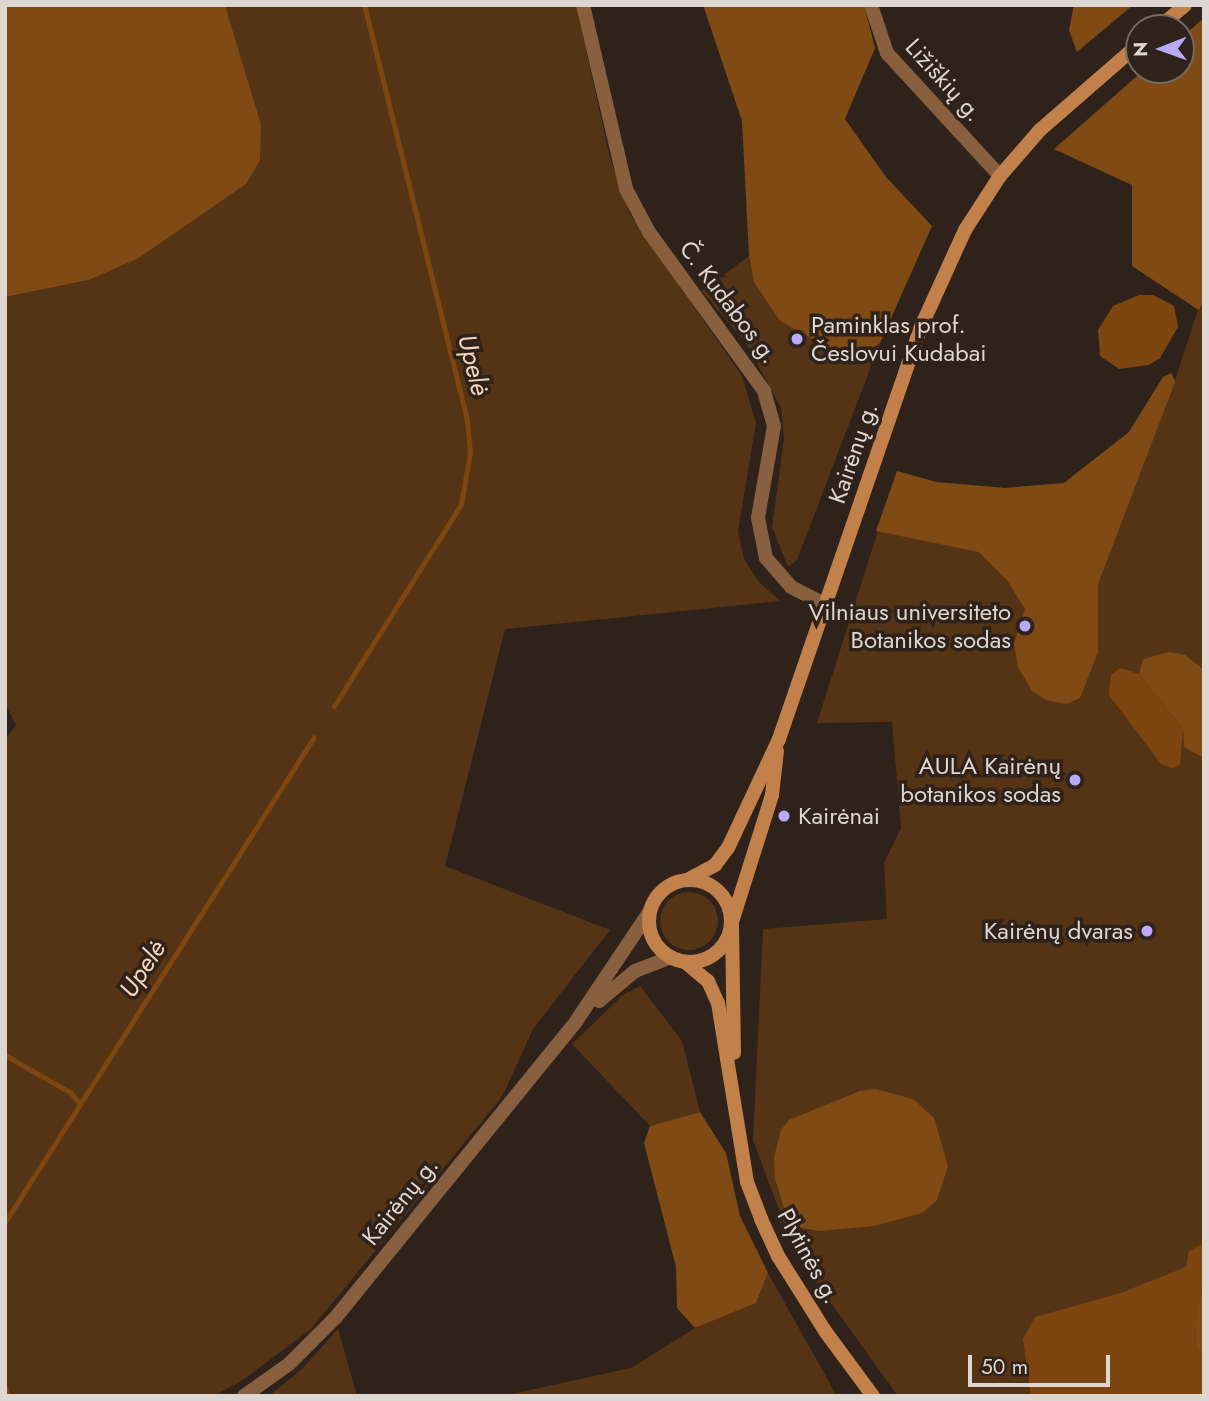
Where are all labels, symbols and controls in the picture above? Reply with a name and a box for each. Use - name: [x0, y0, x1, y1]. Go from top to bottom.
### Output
- north arrow: [1125, 14, 1195, 84]
- street label: Ližiškių g.: [899, 33, 989, 127]
- text: N: [1127, 42, 1154, 57]
- street label: Č. Kudabos g.: [674, 235, 784, 369]
- place label: Paminklas prof. Česlovui Kudabai: [811, 311, 986, 367]
- water label: Upelė: [450, 331, 496, 399]
- marker: Paminklas prof. Česlovui Kudabai: [789, 331, 805, 347]
- street label: Kairėnų g.: [822, 399, 884, 507]
- place label: Vilniaus universiteto Botanikos sodas: [808, 598, 1011, 654]
- marker: Vilniaus universiteto Botanikos sodas: [1017, 618, 1033, 634]
- place label: AULA Kairėnų botanikos sodas: [900, 752, 1061, 808]
- marker: AULA Kairėnų botanikos sodas: [1067, 772, 1083, 788]
- place label: Kairėnai: [798, 802, 880, 830]
- marker: Kairėnai: [776, 808, 792, 824]
- place label: Kairėnų dvaras: [984, 917, 1133, 945]
- marker: Kairėnų dvaras: [1139, 923, 1155, 939]
- water label: Upelė: [113, 935, 173, 1003]
- street label: Kairėnų g.: [356, 1151, 444, 1251]
- street label: Plytinės g.: [771, 1204, 847, 1308]
- scale bar: [971, 1342, 1113, 1386]
- text: 50 m: [981, 1352, 1028, 1382]

